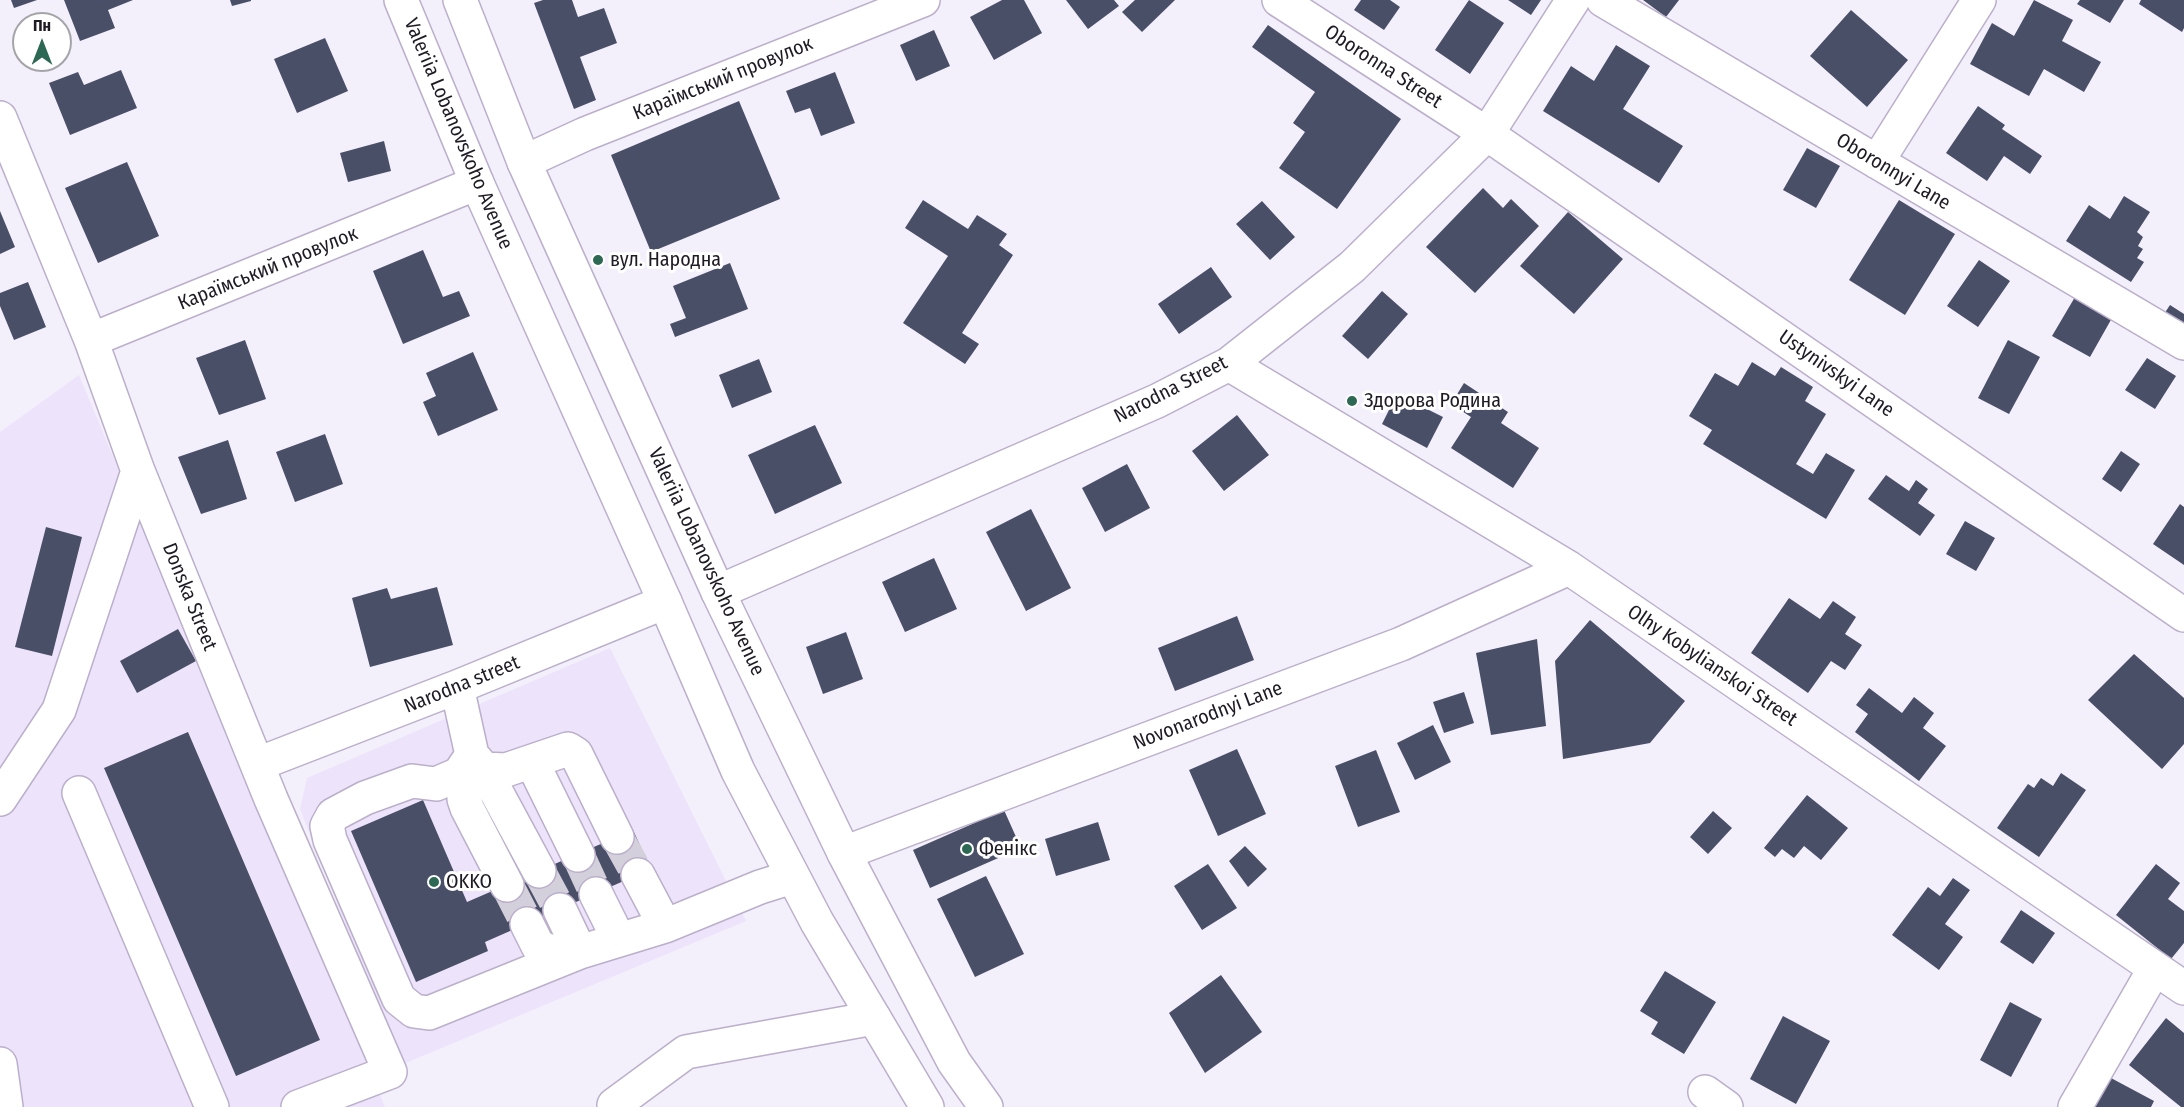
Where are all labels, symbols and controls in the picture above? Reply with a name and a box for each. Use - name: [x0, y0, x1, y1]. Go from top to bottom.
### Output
- north arrow: [12, 12, 72, 72]
- street label: Valeriia Lobanovskoho Avenue: [398, 15, 518, 253]
- text: Пн: [33, 16, 51, 35]
- street label: Oboronna Street: [1320, 20, 1446, 114]
- street label: Караїмський провулок: [630, 32, 816, 126]
- street label: Oboronnyi Lane: [1831, 128, 1955, 216]
- street label: Караїмський провулок: [175, 222, 361, 316]
- place label: вул. Народна: [610, 248, 721, 272]
- marker: вул. Народна: [591, 253, 605, 267]
- street label: Ustynivskyi Lane: [1774, 325, 1898, 423]
- street label: Narodna Street: [1110, 351, 1232, 429]
- place label: Здорова Родина: [1364, 389, 1501, 413]
- marker: Здорова Родина: [1345, 394, 1359, 408]
- street label: Valeriia Lobanovskoho Avenue: [643, 444, 769, 680]
- street label: Donska Street: [157, 540, 221, 654]
- street label: Olhy Kobylianskoi Street: [1622, 600, 1802, 732]
- street label: Narodna street: [401, 651, 523, 719]
- street label: Novonarodnyi Lane: [1130, 677, 1286, 755]
- place label: Фенікс: [979, 837, 1037, 861]
- marker: Фенікс: [960, 842, 974, 856]
- place label: OKKO: [446, 870, 492, 894]
- marker: OKKO: [427, 875, 441, 889]

